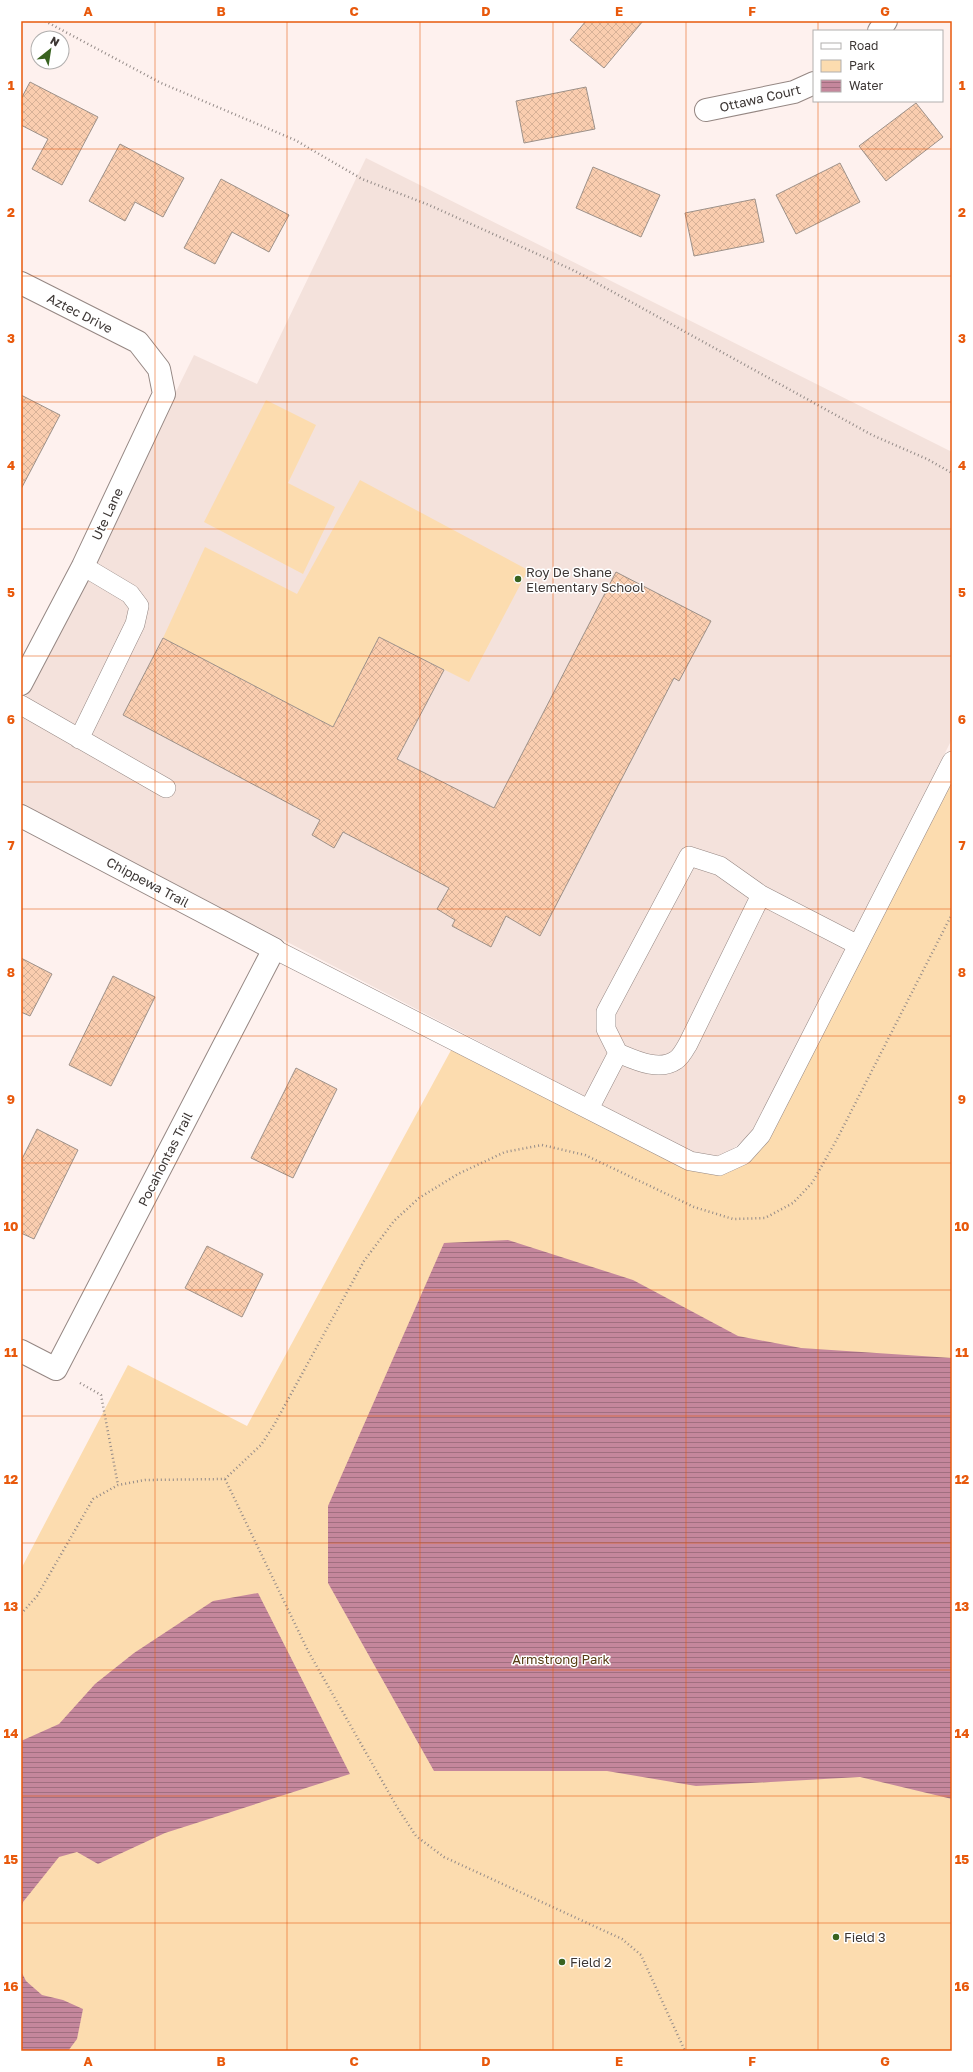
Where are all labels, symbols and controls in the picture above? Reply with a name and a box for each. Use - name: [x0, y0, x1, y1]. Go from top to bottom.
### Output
- text: A: [83, 3, 93, 19]
- text: B: [216, 3, 226, 19]
- text: C: [349, 3, 359, 19]
- text: D: [481, 3, 491, 19]
- text: E: [615, 3, 623, 19]
- text: F: [748, 3, 756, 19]
- text: G: [880, 3, 890, 19]
- north arrow: [30, 30, 70, 70]
- legend: [813, 30, 943, 102]
- text: N: [48, 33, 62, 49]
- text: Road: [849, 38, 878, 53]
- text: Park: [849, 58, 875, 73]
- text: 1: [8, 77, 15, 93]
- text: 1: [959, 77, 966, 93]
- text: Water: [849, 78, 883, 93]
- street label: Ottawa Court: [718, 81, 802, 115]
- text: 2: [7, 204, 15, 220]
- text: 2: [958, 204, 966, 220]
- street label: Aztec Drive: [45, 290, 115, 336]
- text: 3: [7, 330, 15, 346]
- text: 3: [958, 330, 966, 346]
- text: 4: [7, 457, 15, 473]
- text: 4: [958, 457, 966, 473]
- street label: Ute Lane: [88, 485, 126, 543]
- place label: Roy De Shane Elementary School: [526, 564, 644, 595]
- marker: Roy De Shane Elementary School: [513, 574, 523, 584]
- text: 5: [7, 584, 15, 600]
- text: 5: [958, 584, 966, 600]
- text: 6: [7, 711, 15, 727]
- text: 6: [958, 711, 966, 727]
- text: 7: [7, 837, 15, 853]
- text: 7: [958, 837, 966, 853]
- street label: Chippewa Trail: [104, 853, 192, 911]
- text: 8: [7, 964, 15, 980]
- text: 8: [958, 964, 966, 980]
- text: 9: [7, 1091, 15, 1107]
- text: 9: [958, 1091, 966, 1107]
- street label: Pocahontas Trail: [134, 1109, 196, 1209]
- text: 10: [3, 1218, 19, 1234]
- text: 10: [954, 1218, 970, 1234]
- text: 11: [4, 1344, 18, 1360]
- text: 11: [955, 1344, 969, 1360]
- text: 12: [4, 1471, 18, 1487]
- text: 12: [955, 1471, 969, 1487]
- text: 13: [4, 1598, 18, 1614]
- text: 13: [955, 1598, 969, 1614]
- park label: Armstrong Park: [512, 1651, 610, 1667]
- text: 14: [4, 1725, 18, 1741]
- text: 14: [955, 1725, 969, 1741]
- text: 15: [4, 1851, 18, 1867]
- text: 15: [955, 1851, 969, 1867]
- place label: Field 3: [844, 1929, 886, 1945]
- marker: Field 3: [831, 1932, 841, 1942]
- place label: Field 2: [570, 1954, 612, 1970]
- marker: Field 2: [557, 1957, 567, 1967]
- text: 16: [4, 1978, 18, 1994]
- text: 16: [955, 1978, 969, 1994]
- text: A: [83, 2053, 93, 2069]
- text: B: [216, 2053, 226, 2069]
- text: C: [349, 2053, 359, 2069]
- text: D: [481, 2053, 491, 2069]
- text: E: [615, 2053, 623, 2069]
- text: F: [748, 2053, 756, 2069]
- text: G: [880, 2053, 890, 2069]

